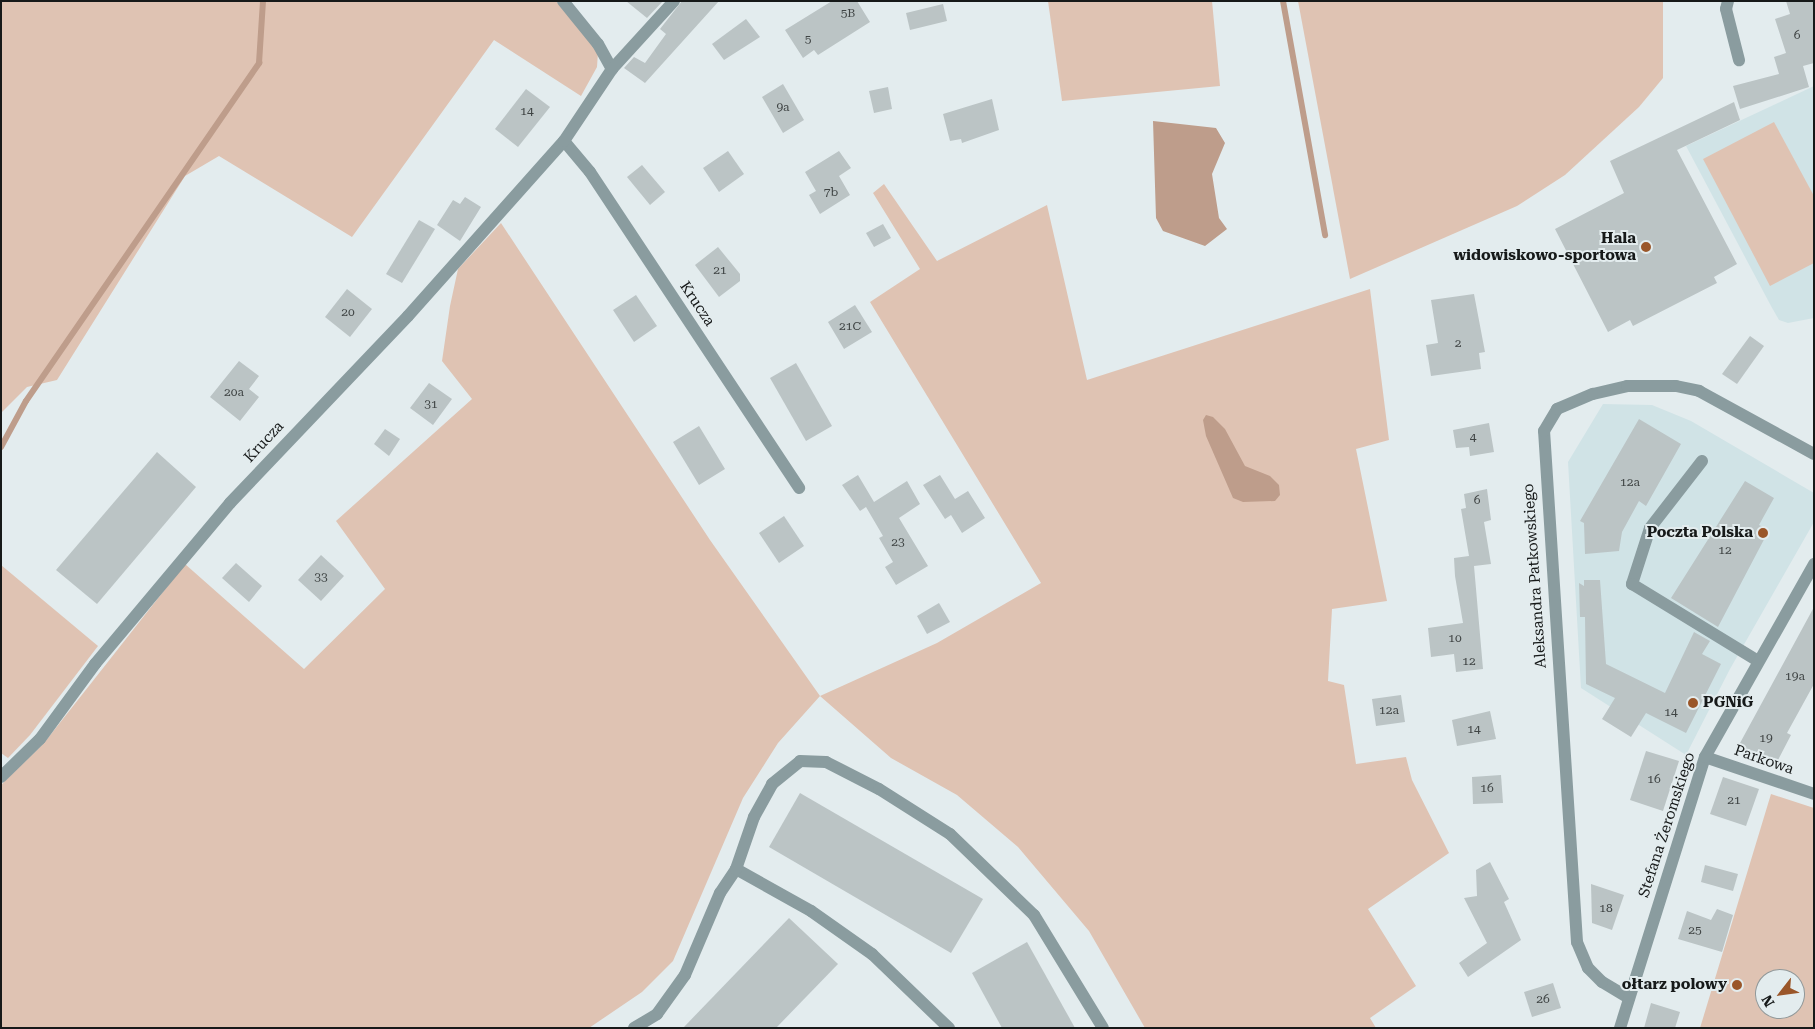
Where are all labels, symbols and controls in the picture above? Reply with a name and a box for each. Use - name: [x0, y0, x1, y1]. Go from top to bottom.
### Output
- house number: 5B: [841, 7, 855, 21]
- house number: 6: [1794, 29, 1800, 43]
- house number: 5: [805, 33, 811, 47]
- house number: 9a: [776, 101, 790, 115]
- house number: 14: [520, 105, 534, 119]
- house number: 7b: [824, 186, 838, 200]
- place label: Hala widowiskowo-sportowa: [1453, 229, 1636, 264]
- marker: Hala widowiskowo-sportowa: [1640, 241, 1652, 253]
- house number: 21: [713, 264, 727, 278]
- street label: Krucza: [676, 278, 718, 330]
- house number: 20: [341, 306, 355, 320]
- house number: 21C: [839, 320, 861, 334]
- house number: 2: [1455, 337, 1461, 351]
- house number: 20a: [224, 386, 244, 400]
- house number: 31: [424, 398, 438, 412]
- street label: Krucza: [240, 418, 288, 466]
- house number: 4: [1470, 431, 1476, 445]
- house number: 12a: [1620, 476, 1640, 490]
- street label: Aleksandra Patkowskiego: [1520, 483, 1550, 669]
- house number: 6: [1474, 494, 1480, 508]
- place label: Poczta Polska: [1647, 524, 1753, 542]
- marker: Poczta Polska: [1757, 527, 1769, 539]
- house number: 23: [891, 536, 905, 550]
- house number: 12: [1718, 544, 1732, 558]
- house number: 33: [314, 571, 328, 585]
- house number: 10: [1448, 632, 1462, 646]
- house number: 12: [1462, 655, 1476, 669]
- house number: 19a: [1785, 670, 1805, 684]
- place label: PGNiG: [1703, 694, 1753, 712]
- marker: PGNiG: [1687, 697, 1699, 709]
- house number: 12a: [1379, 704, 1399, 718]
- house number: 14: [1664, 706, 1678, 720]
- house number: 14: [1467, 723, 1481, 737]
- house number: 19: [1759, 732, 1773, 746]
- street label: Parkowa: [1732, 741, 1796, 779]
- street label: Stefana Żeromskiego: [1635, 750, 1699, 900]
- house number: 16: [1647, 773, 1661, 787]
- house number: 16: [1480, 782, 1494, 796]
- house number: 21: [1727, 794, 1741, 808]
- house number: 18: [1599, 902, 1613, 916]
- house number: 25: [1688, 924, 1702, 938]
- north arrow: [1755, 969, 1805, 1019]
- place label: ołtarz polowy: [1622, 976, 1727, 994]
- marker: ołtarz polowy: [1731, 979, 1743, 991]
- text: N: [1758, 992, 1777, 1010]
- house number: 26: [1536, 993, 1550, 1007]

